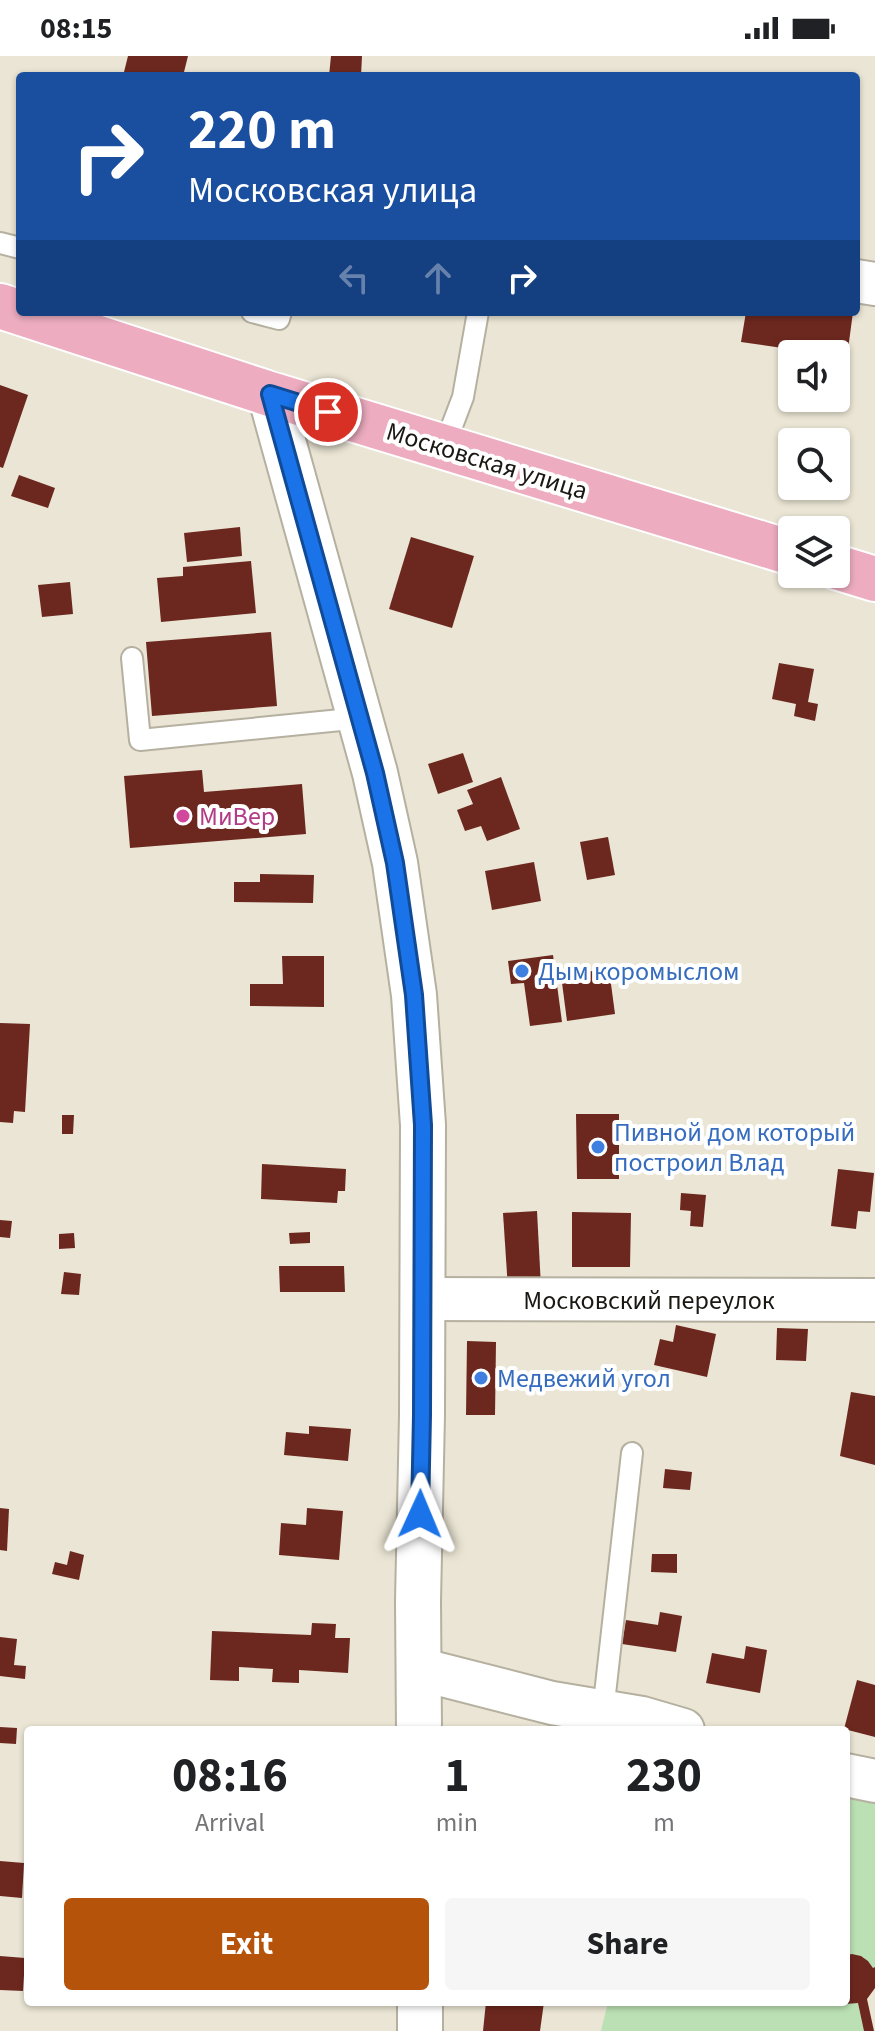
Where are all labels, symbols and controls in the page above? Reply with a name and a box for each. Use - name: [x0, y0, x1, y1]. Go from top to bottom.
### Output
- text: 08:15: [40, 7, 112, 50]
- text: 220 m: [188, 91, 336, 170]
- icon: right: [56, 104, 160, 208]
- text: Московская улица: [188, 165, 477, 216]
- icon: left: [332, 256, 376, 300]
- icon: ahead: [416, 256, 460, 300]
- icon: right: [500, 256, 544, 300]
- map controls: [778, 340, 850, 588]
- button: sound: [778, 340, 850, 412]
- pin: [294, 378, 362, 446]
- icon: arrive: [306, 390, 350, 434]
- street label: Московская улица: [382, 413, 592, 509]
- button: search: [778, 428, 850, 500]
- button: layers: [778, 516, 850, 588]
- place label: МиВер: [199, 798, 275, 835]
- marker: МиВер: [174, 807, 192, 825]
- place label: Дым коромыслом: [538, 953, 740, 990]
- marker: Дым коромыслом: [513, 962, 531, 980]
- place label: Пивной дом который построил Влад: [614, 1114, 855, 1181]
- marker: Пивной дом который построил Влад: [589, 1138, 607, 1156]
- street label: Московский переулок: [523, 1282, 775, 1319]
- place label: Медвежий угол: [497, 1360, 671, 1397]
- marker: Медвежий угол: [472, 1369, 490, 1387]
- position arrow: [378, 1472, 462, 1556]
- text: 08:16: [172, 1742, 288, 1810]
- text: 1: [444, 1742, 470, 1810]
- text: 230: [626, 1742, 702, 1810]
- text: Arrival: [195, 1804, 265, 1841]
- text: min: [436, 1804, 478, 1841]
- text: m: [653, 1804, 675, 1841]
- button: Exit: [64, 1898, 429, 1990]
- button: Share: [445, 1898, 810, 1990]

